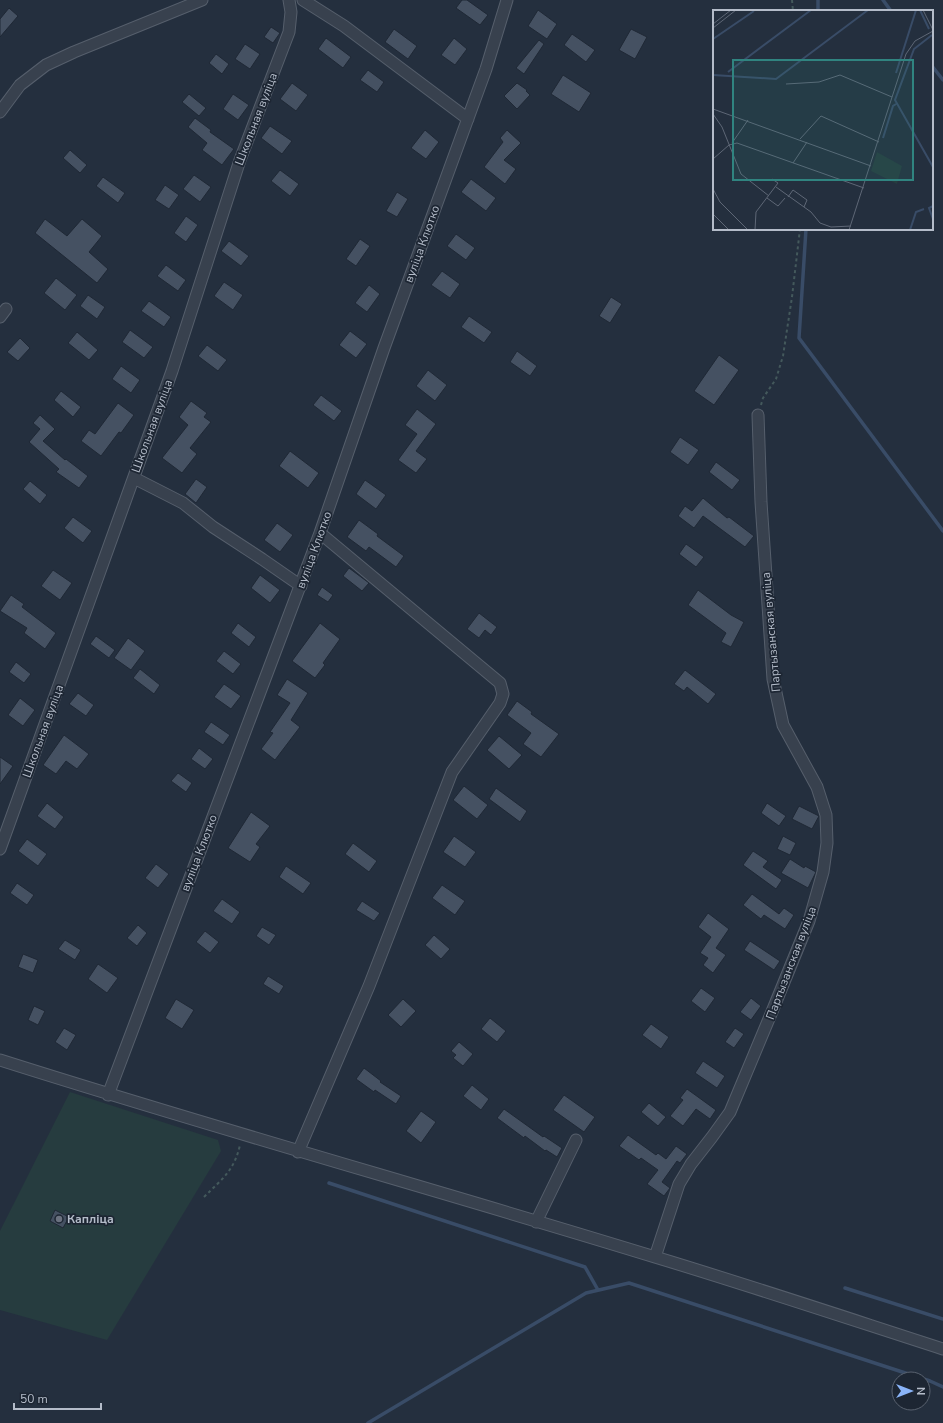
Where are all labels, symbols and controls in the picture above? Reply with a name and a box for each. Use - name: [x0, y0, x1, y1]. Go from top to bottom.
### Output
- inset map: [713, 10, 933, 230]
- street label: Школьная вуліца: [231, 70, 281, 168]
- street label: вуліца Клютко: [401, 203, 443, 285]
- street label: Школьная вуліца: [128, 377, 176, 475]
- street label: вуліца Клютко: [293, 509, 335, 591]
- street label: Партызанская вуліца: [758, 571, 784, 693]
- street label: Школьная вуліца: [19, 682, 67, 780]
- street label: вуліца Клютко: [177, 812, 221, 894]
- street label: Партызанская вуліца: [762, 904, 820, 1022]
- place label: Капліца: [67, 1211, 114, 1227]
- marker: Капліца: [54, 1214, 64, 1224]
- north arrow: [891, 1371, 931, 1411]
- scale bar: [14, 1385, 101, 1411]
- text: N: [913, 1387, 928, 1395]
- text: 50 m: [20, 1391, 48, 1407]

